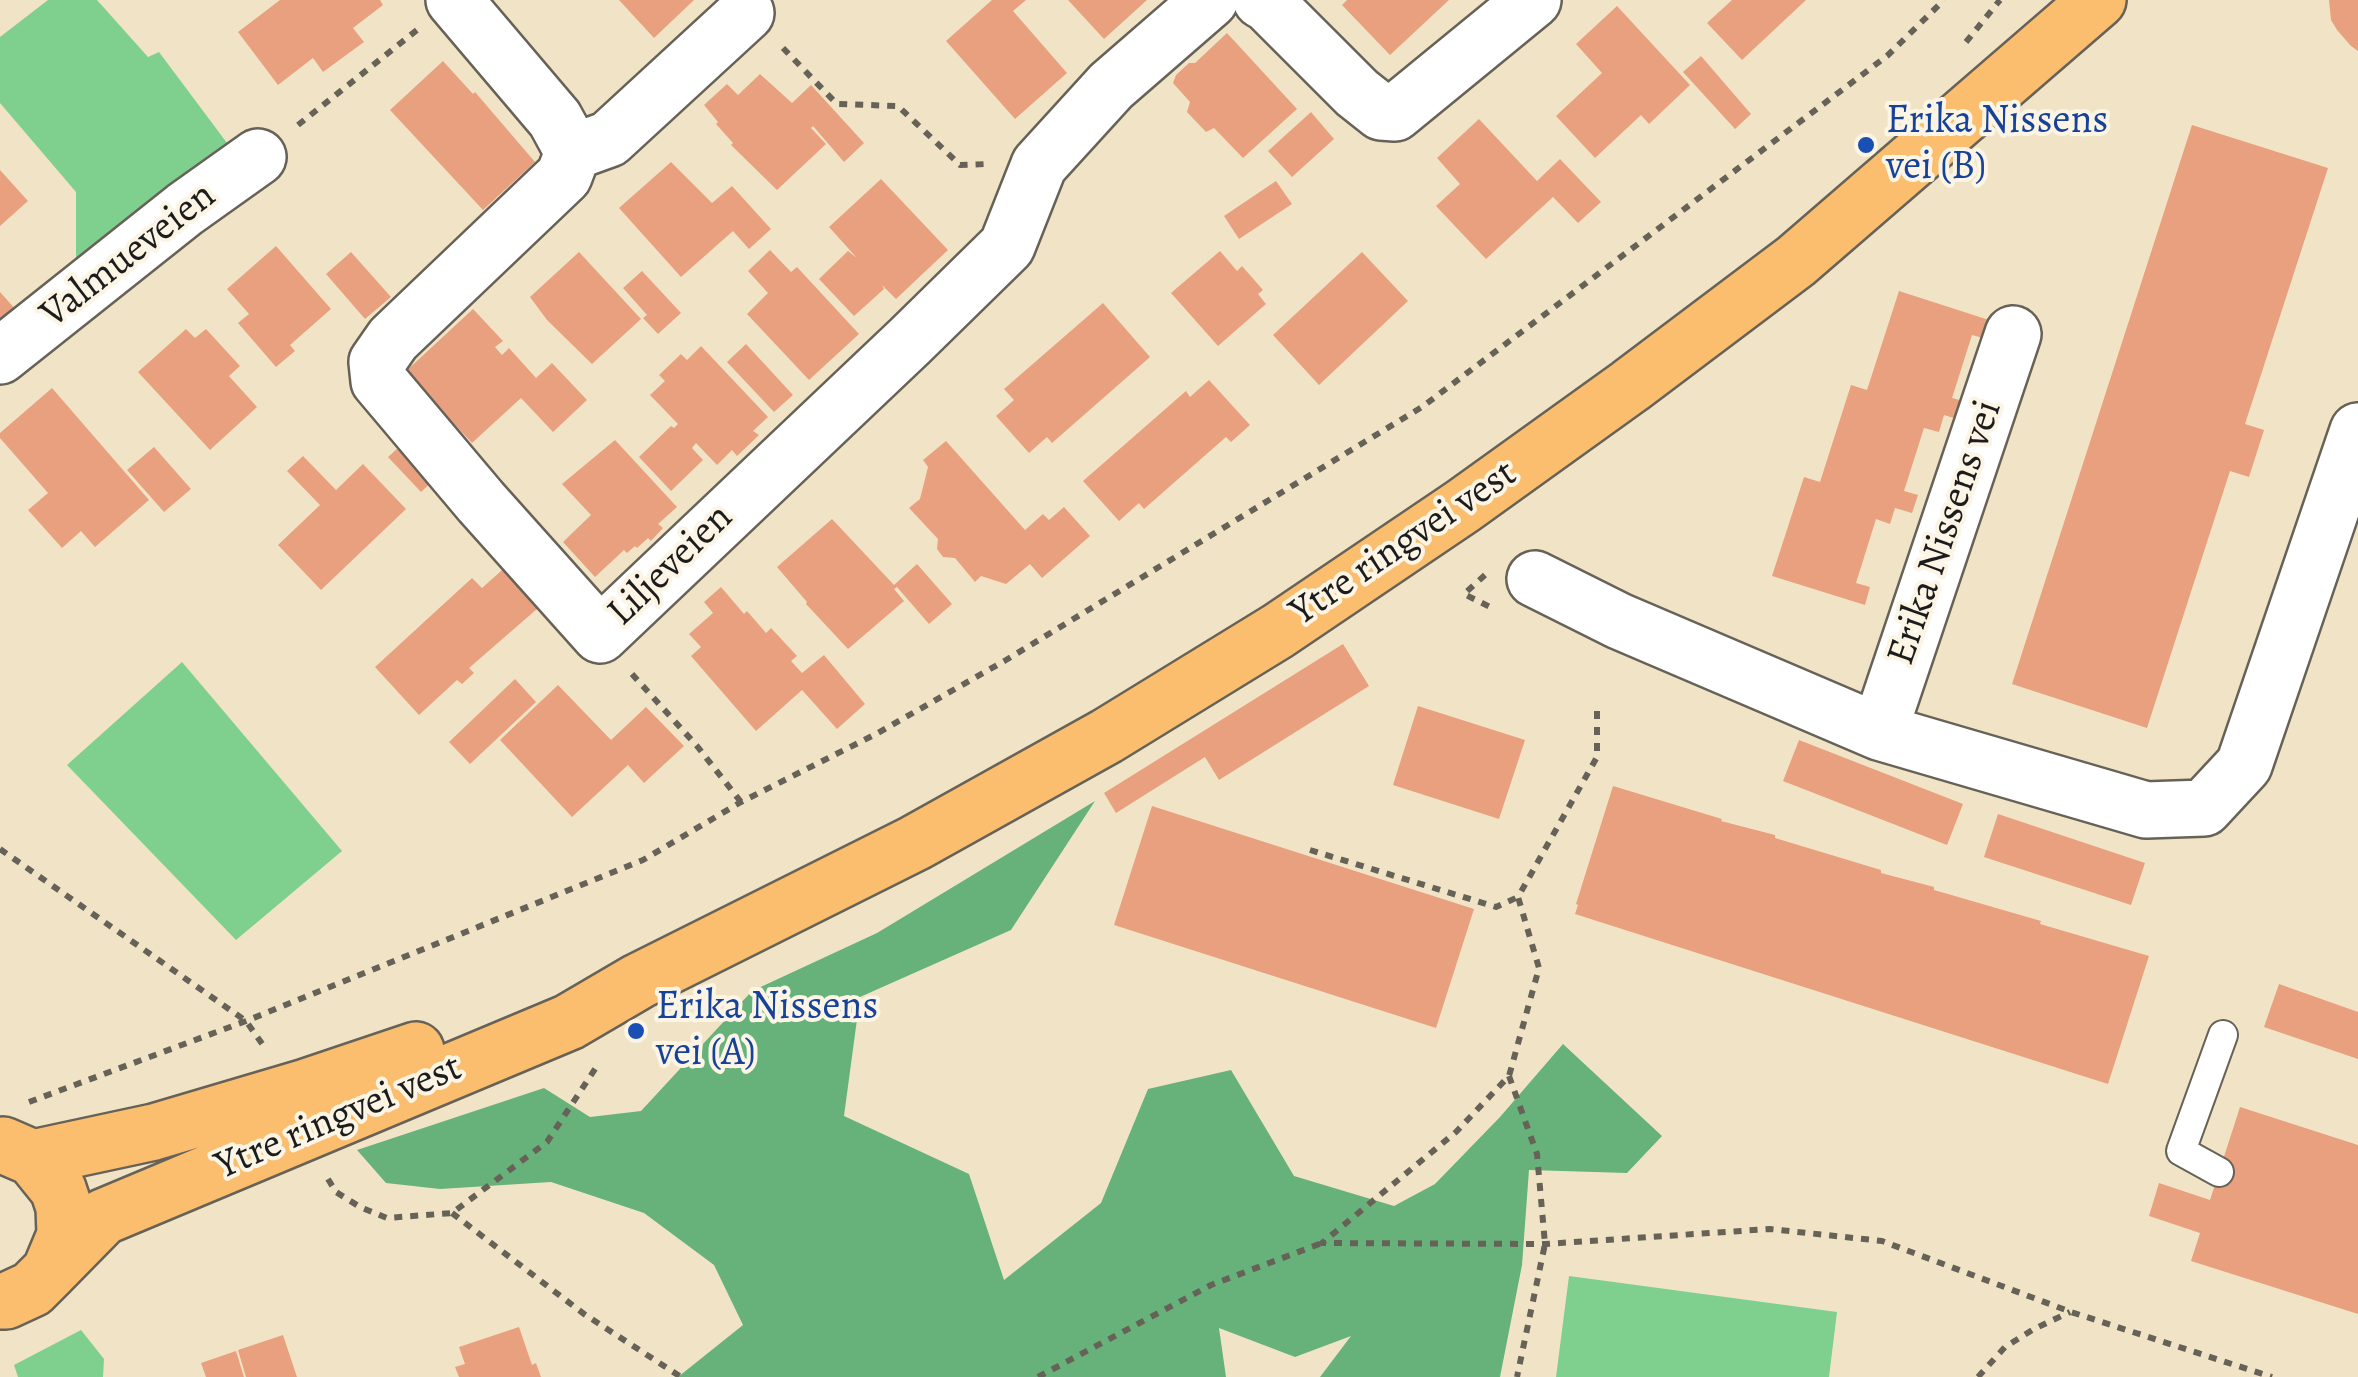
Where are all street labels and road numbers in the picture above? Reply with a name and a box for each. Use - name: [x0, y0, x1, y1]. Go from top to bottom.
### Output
- street label: Valmueveien: [32, 173, 226, 339]
- street label: Erika Nissens vei: [1878, 394, 2014, 672]
- street label: Ytre ringvei vest: [1282, 451, 1526, 637]
- street label: Liljeveien: [598, 495, 744, 637]
- street label: Ytre ringvei vest: [209, 1045, 469, 1191]

